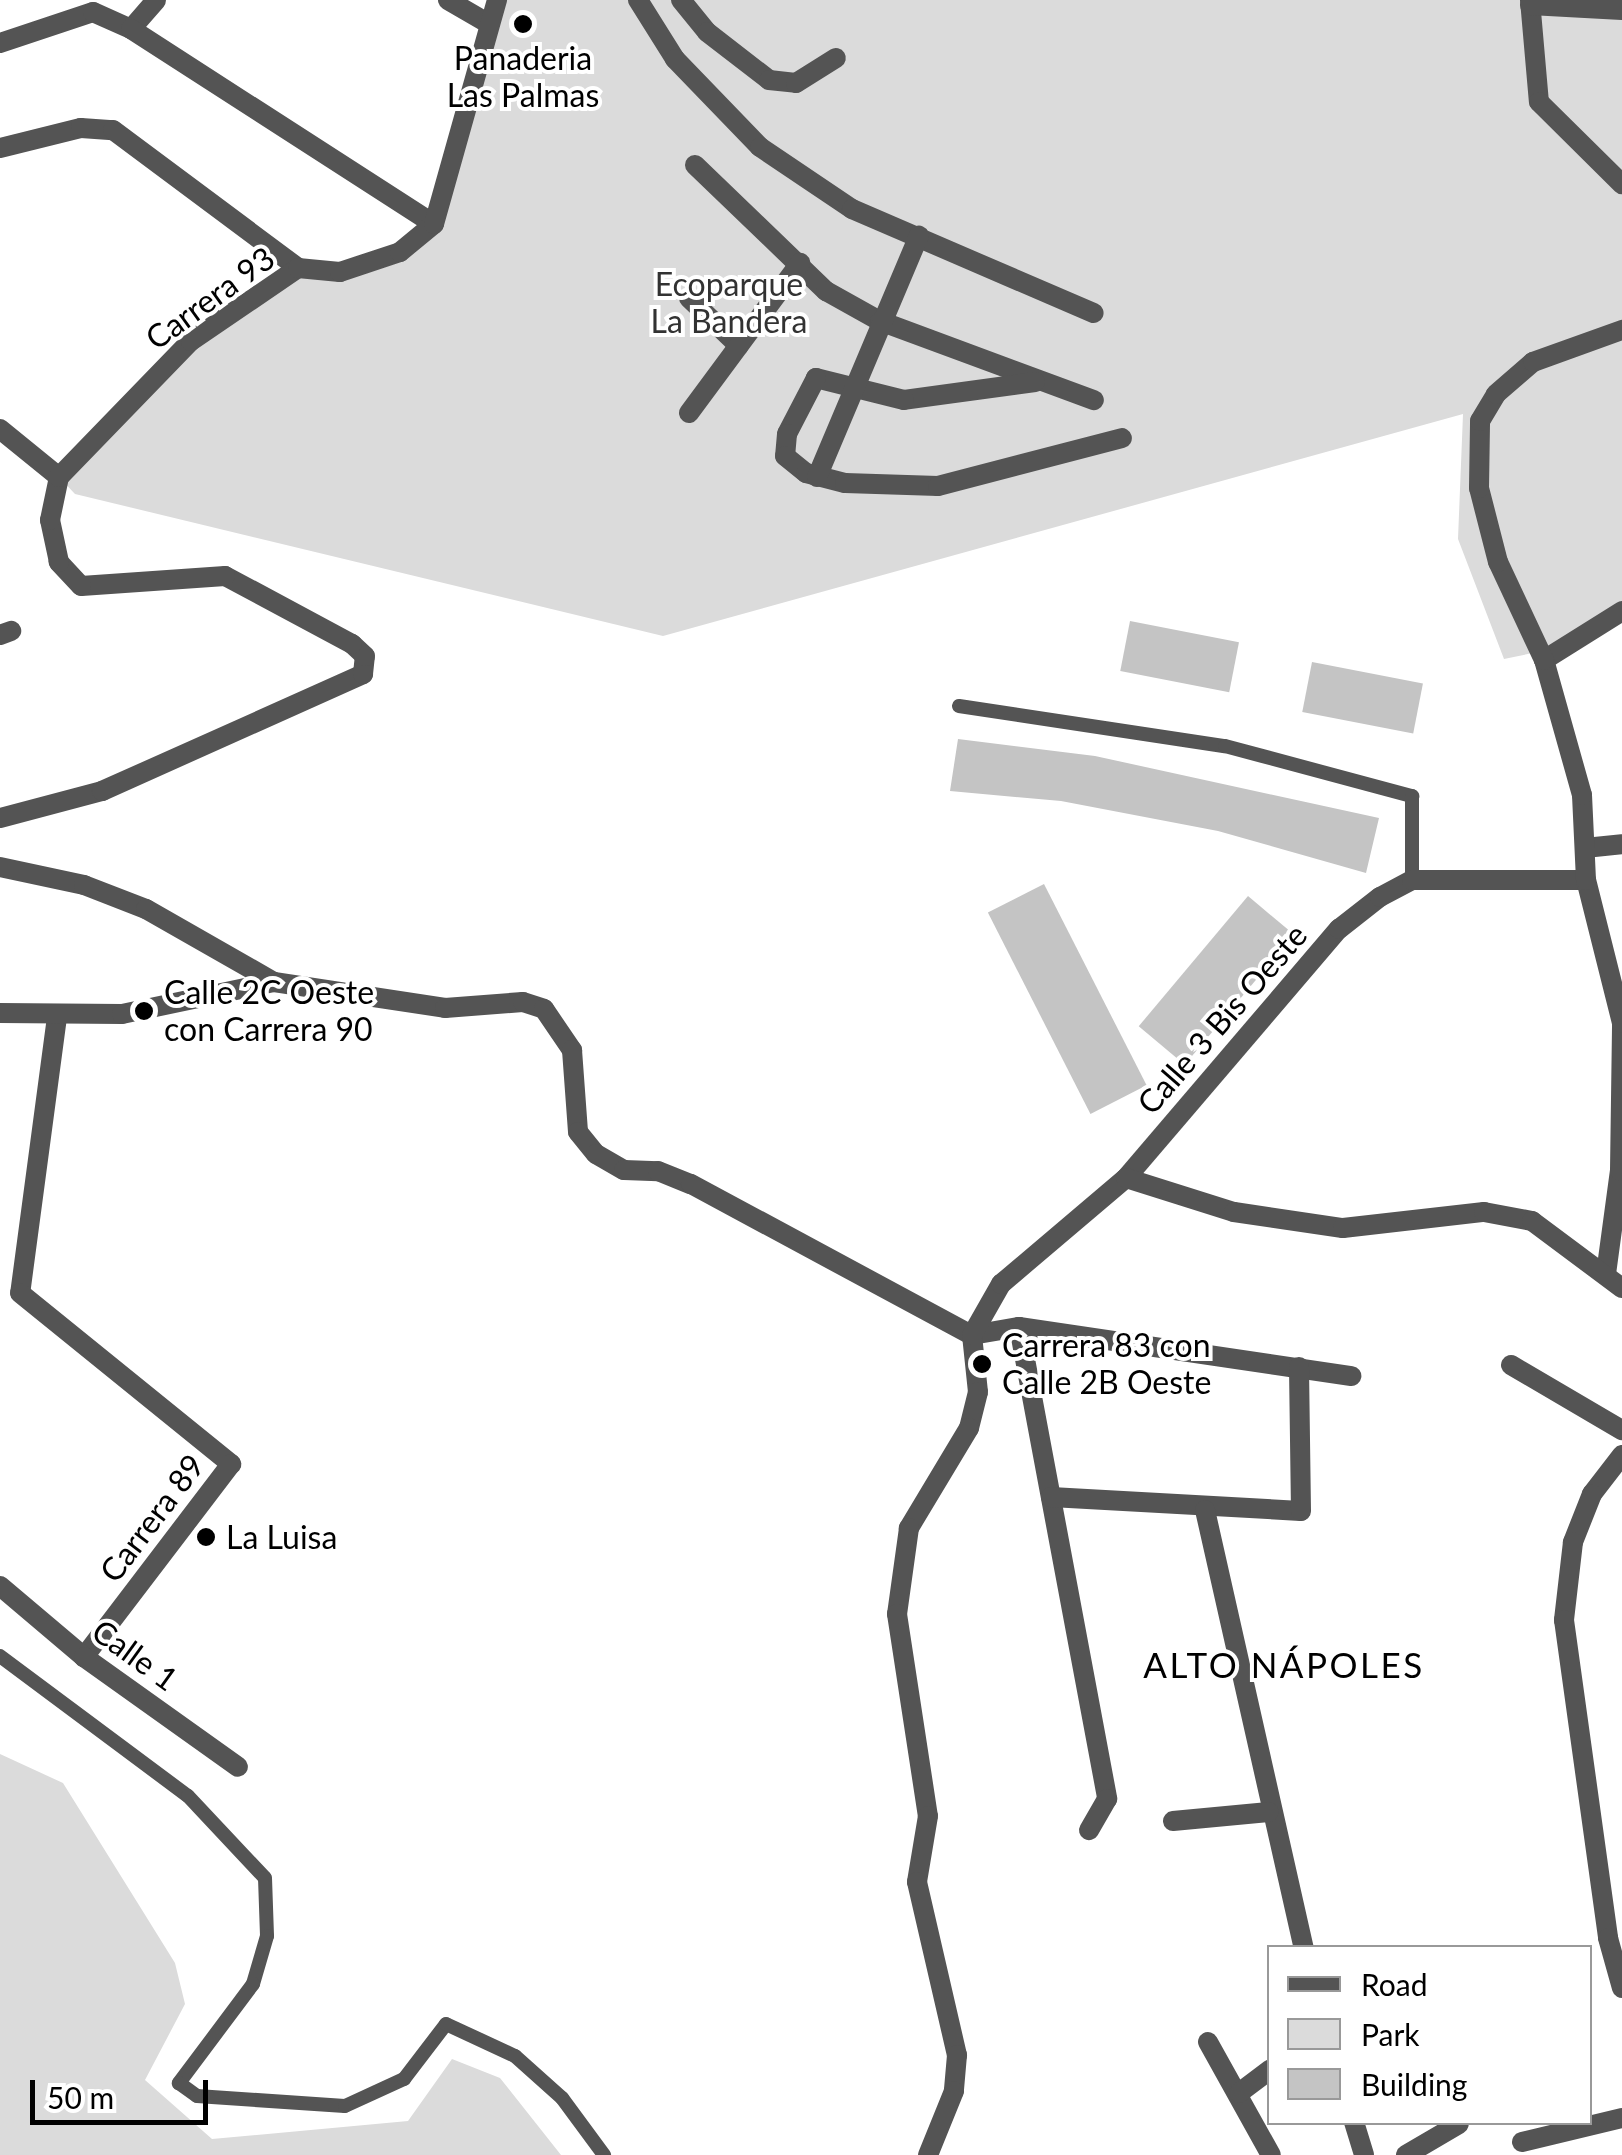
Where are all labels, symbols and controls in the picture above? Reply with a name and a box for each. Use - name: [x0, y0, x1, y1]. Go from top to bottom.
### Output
- marker: Panaderia Las Palmas: [512, 13, 534, 35]
- place label: Panaderia Las Palmas: [447, 40, 599, 115]
- street label: Carrera 93: [138, 239, 282, 357]
- park label: Ecoparque La Bandera: [651, 266, 807, 341]
- street label: Calle 3 Bis Oeste: [1129, 916, 1315, 1122]
- place label: Calle 2C Oeste con Carrera 90: [164, 974, 374, 1049]
- marker: Calle 2C Oeste con Carrera 90: [133, 1000, 155, 1022]
- place label: Carrera 83 con Calle 2B Oeste: [1002, 1327, 1211, 1402]
- marker: Carrera 83 con Calle 2B Oeste: [971, 1353, 993, 1375]
- street label: Carrera 89: [92, 1447, 212, 1589]
- place label: La Luisa: [226, 1518, 337, 1556]
- marker: La Luisa: [195, 1526, 217, 1548]
- street label: Calle 1: [85, 1611, 185, 1699]
- district label: ALTO NÁPOLES: [1143, 1643, 1425, 1685]
- legend: [1267, 1945, 1592, 2125]
- text: Road: [1361, 1966, 1428, 2002]
- text: Park: [1361, 2016, 1420, 2052]
- scale bar: [35, 2060, 212, 2122]
- text: Building: [1361, 2066, 1467, 2102]
- text: 50 m: [47, 2079, 114, 2115]

